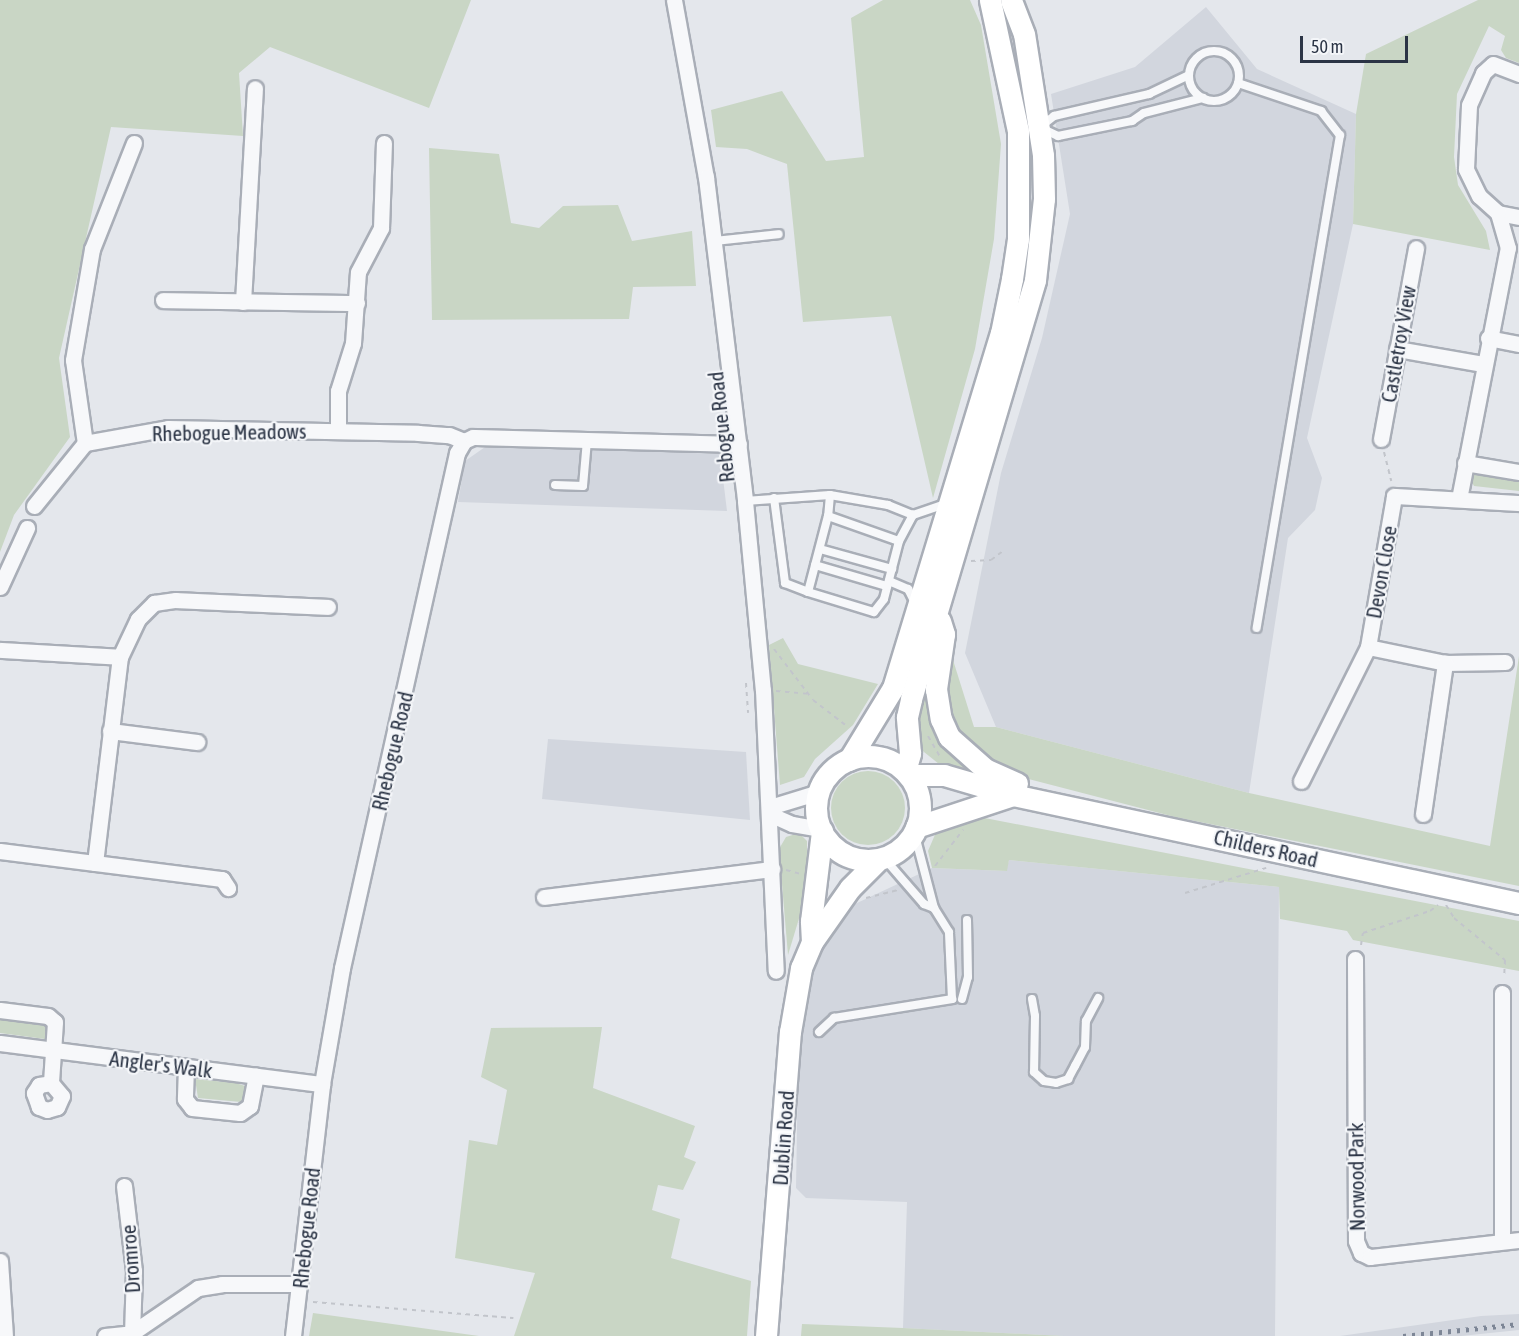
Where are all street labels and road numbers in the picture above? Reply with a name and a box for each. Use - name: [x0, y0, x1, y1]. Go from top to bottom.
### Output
- street label: Castletroy View: [1375, 284, 1421, 404]
- street label: Rebogue Road: [703, 370, 739, 484]
- street label: Rhebogue Meadows: [152, 418, 306, 446]
- street label: Devon Close: [1360, 523, 1402, 621]
- street label: Rhebogue Road: [366, 689, 418, 813]
- street label: Childers Road: [1212, 824, 1320, 872]
- street label: Angler's Walk: [108, 1045, 214, 1083]
- street label: Dublin Road: [767, 1090, 799, 1186]
- street label: Norwood Park: [1342, 1123, 1370, 1231]
- street label: Rhebogue Road: [287, 1166, 325, 1290]
- street label: Dromroe: [115, 1224, 145, 1294]

